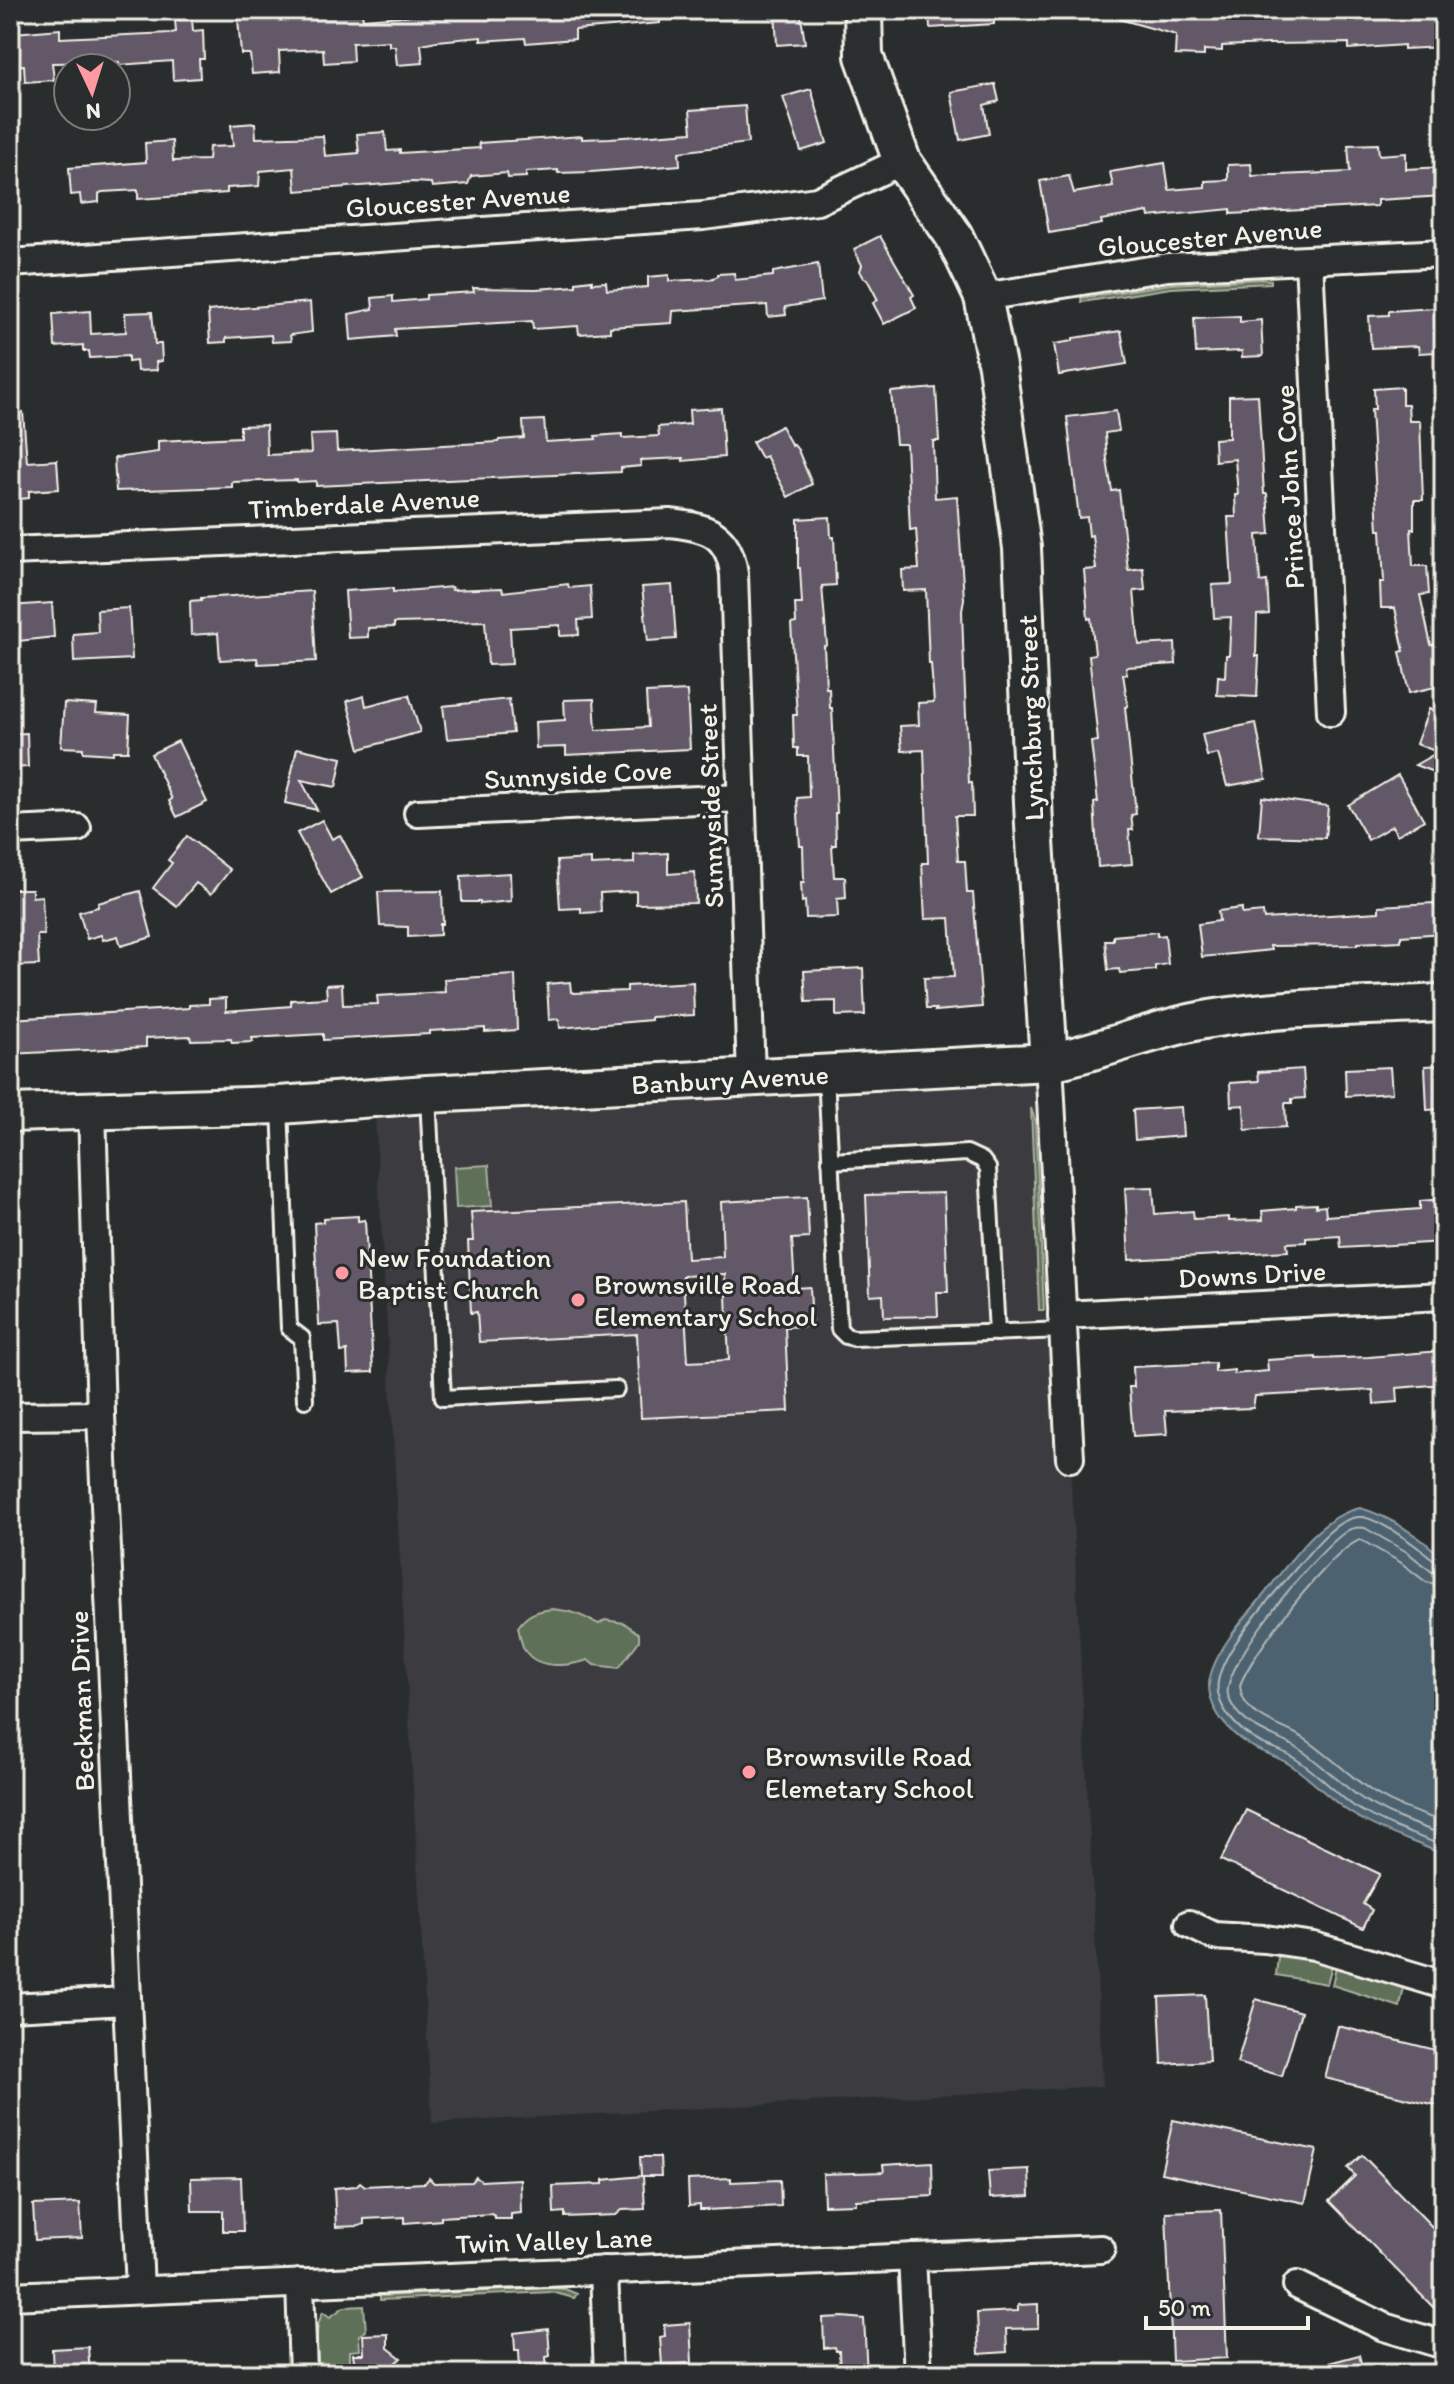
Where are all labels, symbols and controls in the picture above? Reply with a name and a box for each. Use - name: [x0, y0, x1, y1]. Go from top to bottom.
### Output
- north arrow: [52, 52, 132, 132]
- text: N: [85, 97, 102, 125]
- street label: Gloucester Avenue: [344, 175, 572, 225]
- street label: Gloucester Avenue: [1096, 210, 1324, 264]
- street label: Prince John Cove: [1267, 384, 1311, 590]
- street label: Timberdale Avenue: [247, 480, 481, 526]
- street label: Lynchburg Street: [1009, 614, 1051, 822]
- street label: Sunnyside Street: [689, 703, 731, 909]
- street label: Sunnyside Cove: [483, 752, 673, 796]
- street label: Banbury Avenue: [630, 1057, 830, 1101]
- place label: New Foundation Baptist Church: [358, 1240, 551, 1306]
- street label: Downs Drive: [1177, 1253, 1327, 1295]
- marker: New Foundation Baptist Church: [333, 1264, 351, 1282]
- place label: Brownsville Road Elementary School: [594, 1267, 817, 1333]
- marker: Brownsville Road Elementary School: [569, 1291, 587, 1309]
- street label: Beckman Drive: [61, 1610, 101, 1792]
- place label: Brownsville Road Elemetary School: [765, 1739, 974, 1805]
- marker: Brownsville Road Elemetary School: [740, 1763, 758, 1781]
- street label: Twin Valley Lane: [455, 2220, 653, 2260]
- scale bar: [1146, 2280, 1308, 2330]
- text: 50 m: [1158, 2293, 1211, 2322]

